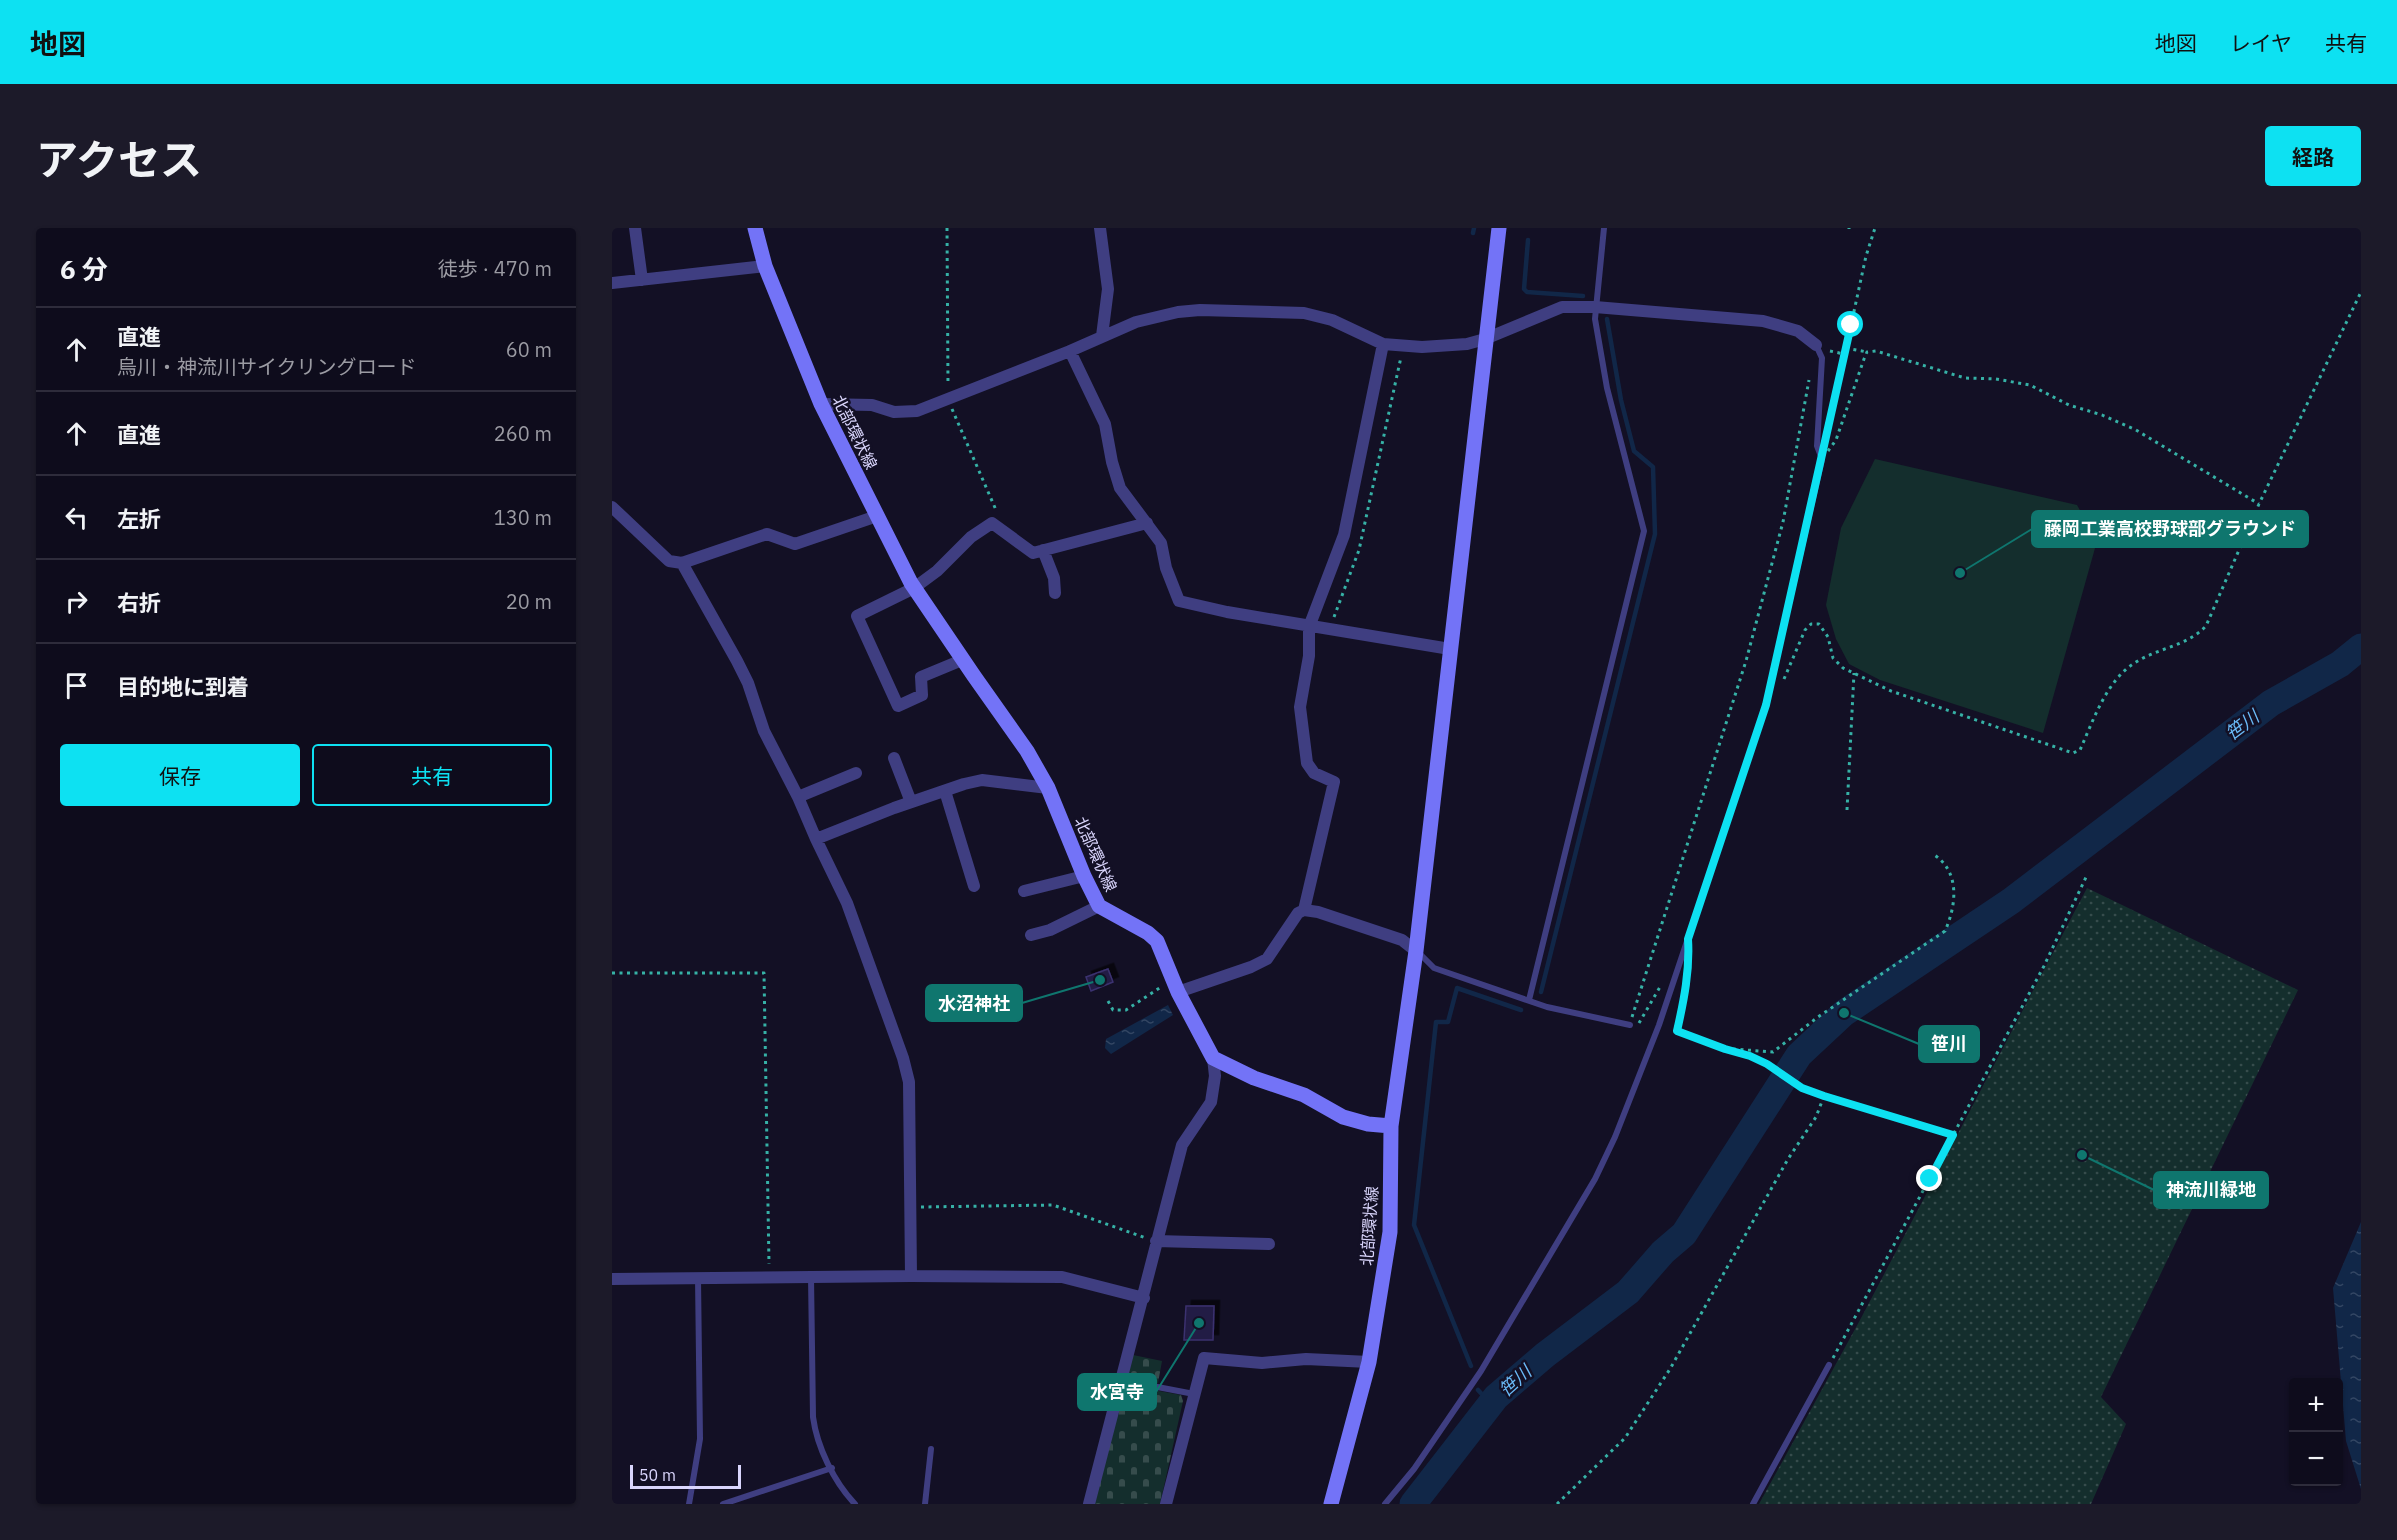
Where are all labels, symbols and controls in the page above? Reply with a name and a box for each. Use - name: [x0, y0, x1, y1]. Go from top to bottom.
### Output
- text: 地図: [30, 25, 86, 62]
- text: 地図: [2155, 29, 2197, 57]
- text: レイヤ: [2230, 29, 2292, 57]
- text: 共有: [2325, 29, 2367, 57]
- button: 経路: [2265, 126, 2361, 186]
- text: アクセス: [36, 132, 202, 187]
- text: 6 分: [60, 252, 108, 286]
- text: 徒歩 · 470 m: [438, 255, 552, 282]
- route start: [1837, 311, 1863, 337]
- text: 直進: [117, 322, 161, 351]
- icon: ahead: [60, 333, 93, 366]
- text: 60 m: [506, 336, 552, 363]
- text: 烏川・神流川サイクリングロード: [117, 353, 417, 380]
- street label: 北部環状線: [828, 392, 882, 472]
- icon: ahead: [60, 417, 93, 450]
- text: 直進: [117, 420, 161, 449]
- text: 260 m: [494, 420, 552, 447]
- icon: left: [60, 501, 93, 534]
- text: 左折: [117, 504, 161, 533]
- text: 130 m: [494, 504, 552, 531]
- callout: 藤岡工業高校野球部グラウンド: [2032, 511, 2308, 547]
- text: 藤岡工業高校野球部グラウンド: [2044, 517, 2296, 540]
- icon: right: [60, 585, 93, 618]
- text: 右折: [117, 588, 161, 617]
- text: 20 m: [506, 588, 552, 615]
- icon: arrive: [60, 669, 93, 702]
- text: 目的地に到着: [117, 672, 249, 701]
- water label: 笹川: [2221, 704, 2265, 745]
- button: 保存: [60, 744, 300, 806]
- button: 共有: [312, 744, 552, 806]
- street label: 北部環状線: [1071, 813, 1121, 895]
- callout: 水沼神社: [926, 985, 1022, 1021]
- text: 水沼神社: [938, 992, 1010, 1015]
- callout: 笹川: [1919, 1026, 1979, 1062]
- text: 笹川: [1931, 1032, 1967, 1055]
- route end: [1916, 1165, 1942, 1191]
- callout: 神流川緑地: [2154, 1172, 2268, 1208]
- text: 神流川緑地: [2166, 1178, 2256, 1201]
- street label: 北部環状線: [1356, 1185, 1382, 1267]
- water label: 笹川: [1494, 1359, 1538, 1402]
- callout: 水宮寺: [1078, 1374, 1156, 1410]
- map controls: [2289, 1378, 2343, 1486]
- button: +: [2289, 1378, 2343, 1432]
- text: 水宮寺: [1090, 1380, 1144, 1403]
- button: −: [2289, 1432, 2343, 1486]
- scale bar: [630, 1462, 741, 1490]
- text: 50 m: [639, 1465, 676, 1485]

